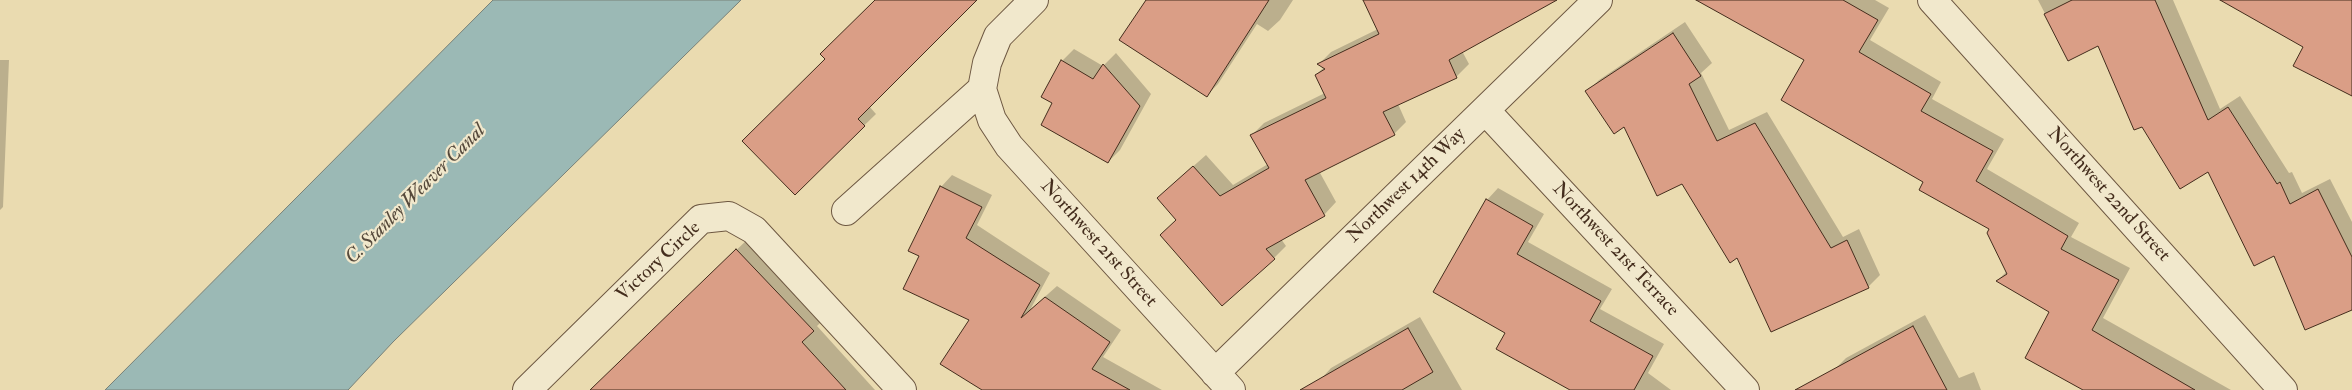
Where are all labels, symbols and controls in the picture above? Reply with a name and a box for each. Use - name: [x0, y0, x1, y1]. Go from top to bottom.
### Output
- water label: C. Stanley Weaver Canal: [341, 120, 491, 270]
- street label: Northwest 22nd Street: [2042, 123, 2174, 267]
- street label: Northwest 14th Way: [1343, 124, 1471, 248]
- street label: Northwest 21st Street: [1035, 176, 1161, 312]
- street label: Northwest 21st Terrace: [1547, 178, 1683, 322]
- street label: Victory Circle: [612, 217, 706, 307]

